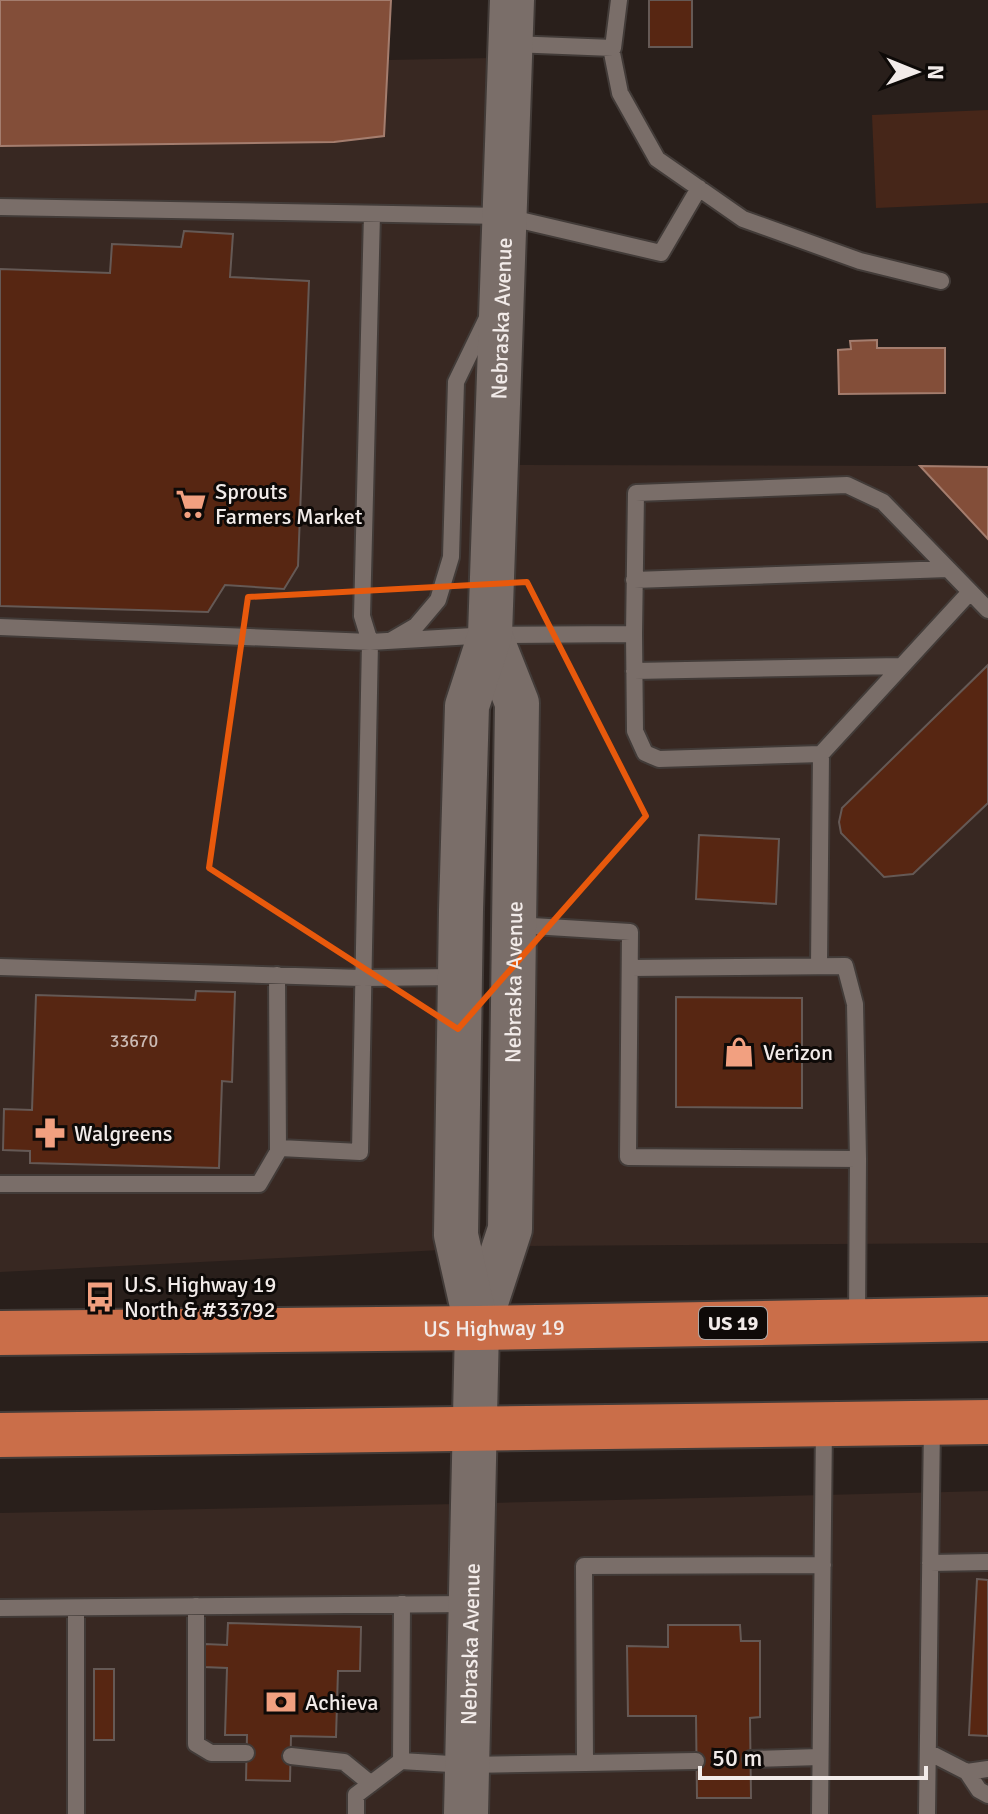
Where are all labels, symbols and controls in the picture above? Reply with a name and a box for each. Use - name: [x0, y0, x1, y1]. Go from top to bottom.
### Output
- north arrow: [876, 32, 956, 112]
- text: N: [922, 64, 949, 80]
- street label: Nebraska Avenue: [485, 237, 517, 400]
- place label: Sprouts Farmers Market: [215, 478, 363, 530]
- supermarket icon: Sprouts Farmers Market: [174, 487, 208, 521]
- street label: Nebraska Avenue: [499, 901, 528, 1063]
- house number: 33670: [110, 1030, 158, 1052]
- shop icon: Verizon: [722, 1035, 756, 1069]
- place label: Verizon: [763, 1039, 833, 1066]
- pharmacy icon: Walgreens: [33, 1116, 67, 1150]
- place label: Walgreens: [74, 1120, 172, 1147]
- place label: U.S. Highway 19 North & #33792: [124, 1271, 276, 1323]
- bus stop icon: U.S. Highway 19 North & #33792: [83, 1280, 117, 1314]
- road number: US 19: [699, 1307, 767, 1339]
- street label: US Highway 19: [423, 1313, 565, 1342]
- street label: Nebraska Avenue: [455, 1563, 485, 1725]
- bank icon: Achieva: [264, 1685, 298, 1719]
- place label: Achieva: [305, 1689, 378, 1716]
- scale bar: [700, 1730, 926, 1780]
- text: 50 m: [712, 1743, 762, 1773]

